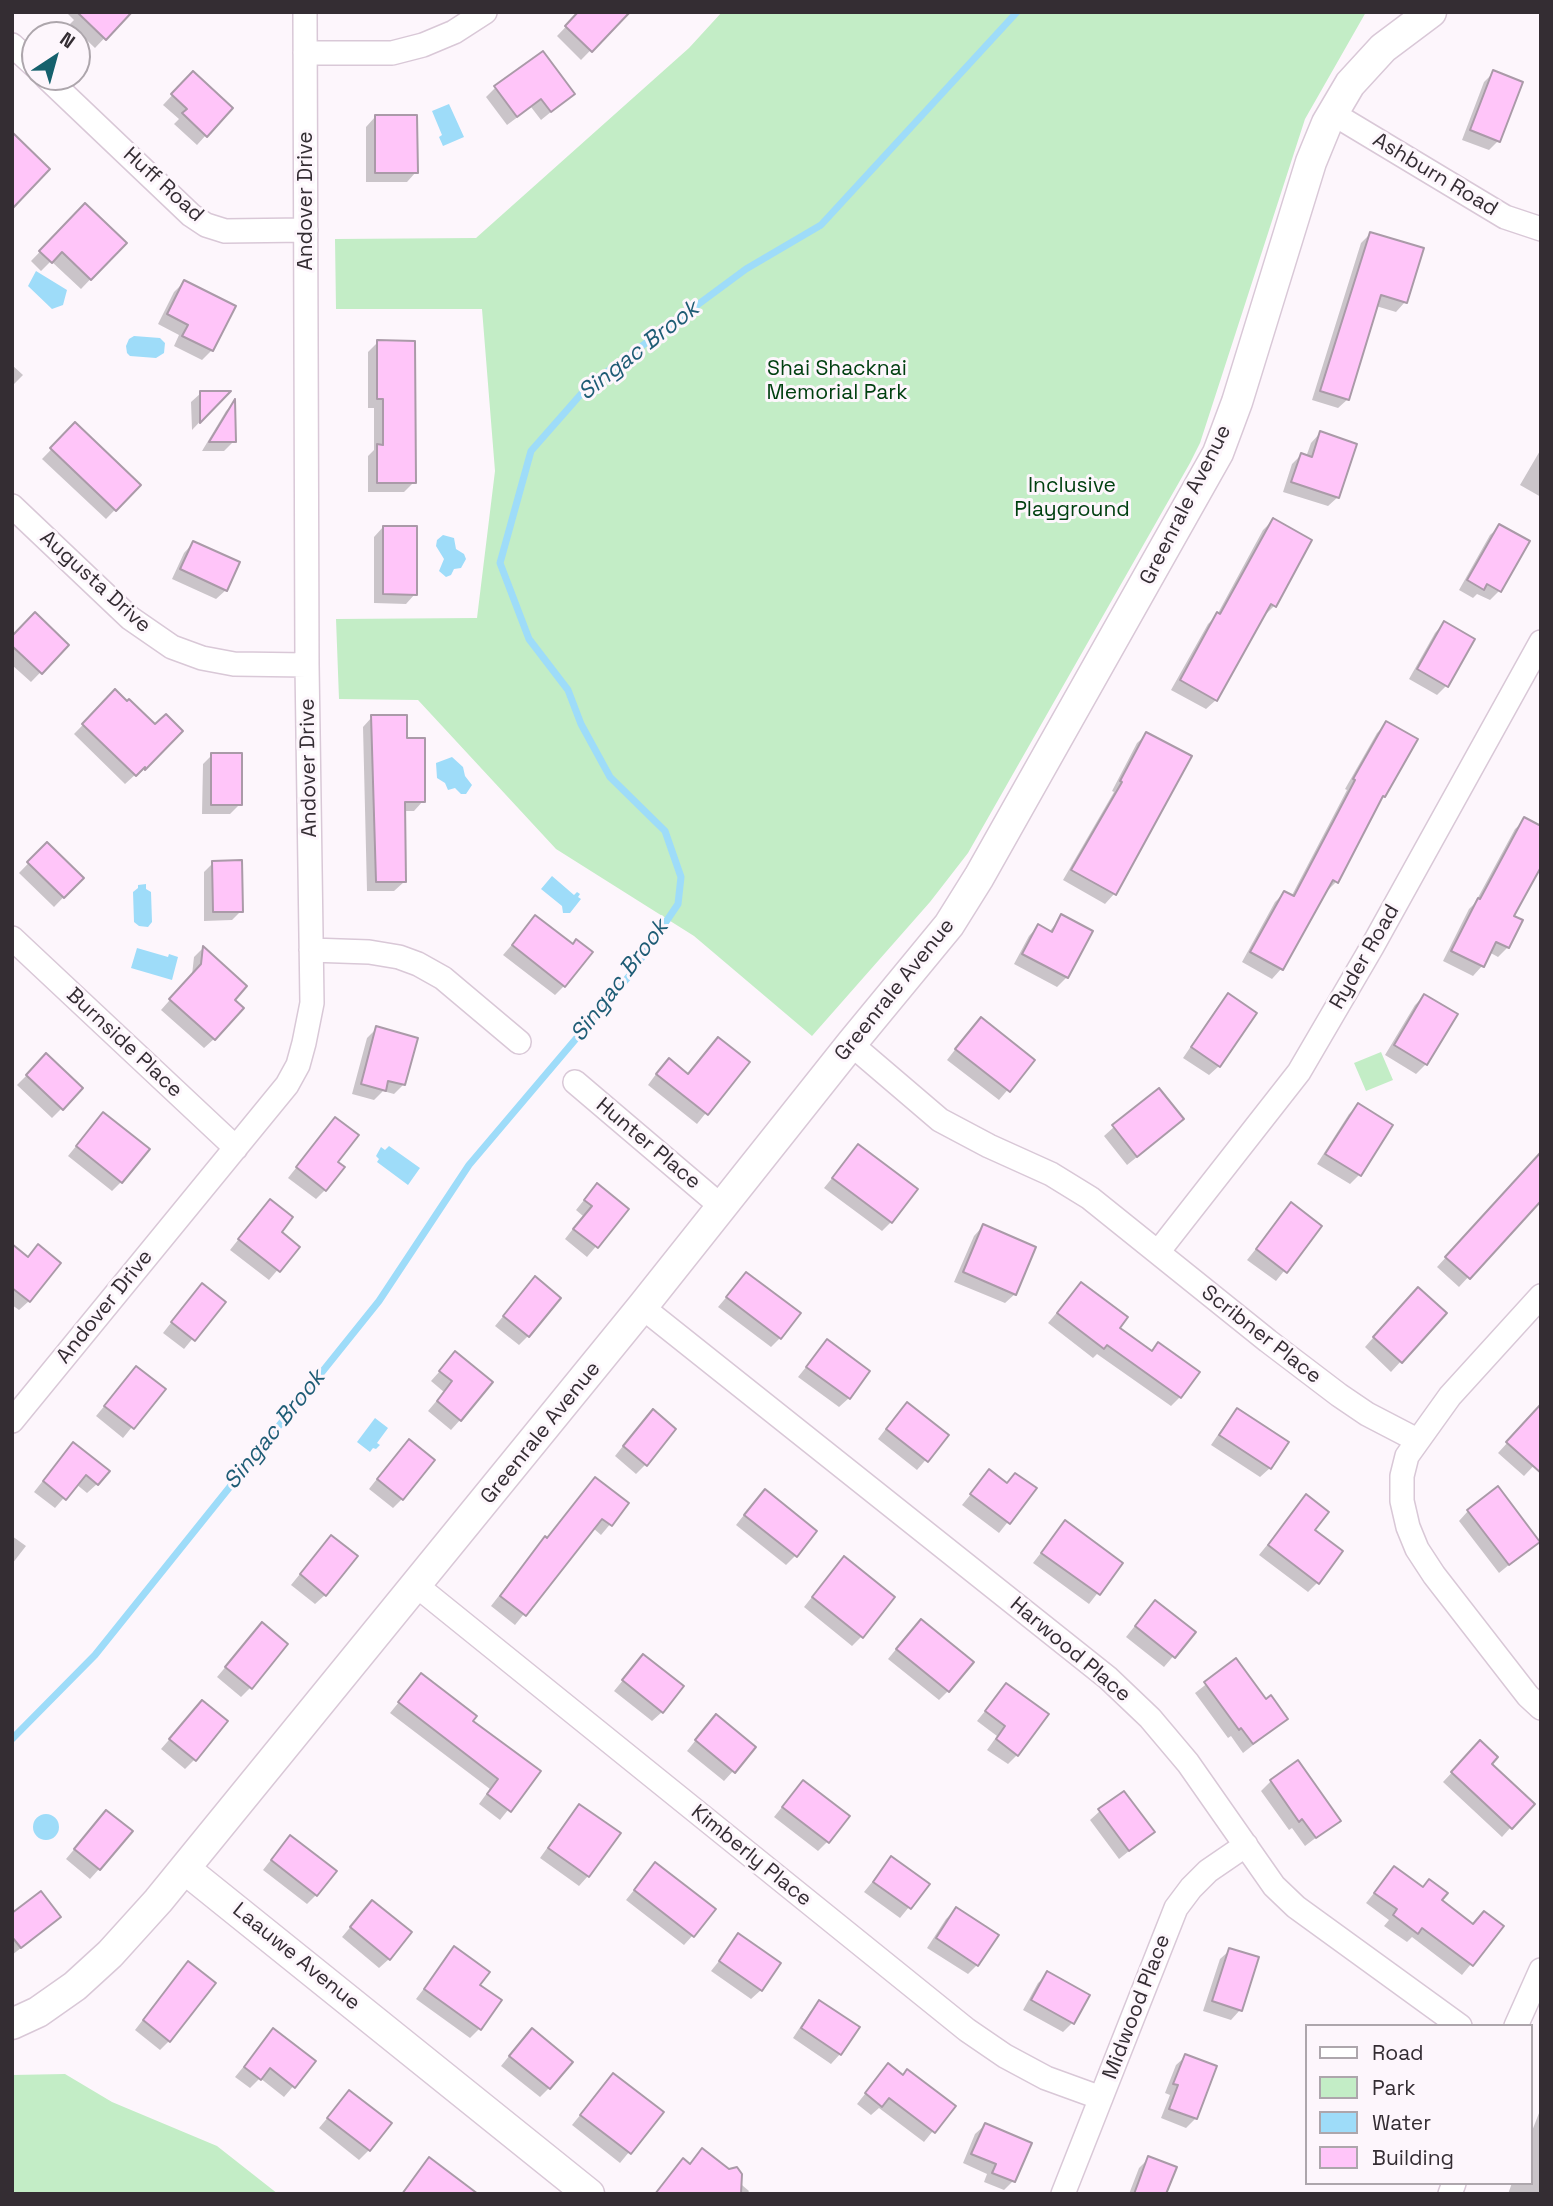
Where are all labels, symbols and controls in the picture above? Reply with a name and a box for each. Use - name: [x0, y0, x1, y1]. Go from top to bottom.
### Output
- north arrow: [21, 21, 91, 91]
- text: N: [55, 26, 80, 54]
- street label: Ashburn Road: [1368, 128, 1502, 222]
- street label: Andover Drive: [293, 131, 319, 271]
- street label: Huff Road: [118, 142, 208, 228]
- water label: Singac Brook: [573, 295, 705, 407]
- park label: Shai Shacknai Memorial Park: [767, 356, 907, 406]
- street label: Greenrale Avenue: [1135, 421, 1237, 589]
- park label: Inclusive Playground: [1014, 473, 1130, 523]
- street label: Augusta Drive: [34, 526, 156, 638]
- street label: Andover Drive: [295, 698, 323, 838]
- street label: Ryder Road: [1325, 900, 1405, 1014]
- street label: Greenrale Avenue: [830, 914, 960, 1066]
- water label: Singac Brook: [565, 915, 675, 1047]
- street label: Burnside Place: [61, 983, 187, 1103]
- street label: Hunter Place: [591, 1093, 705, 1195]
- street label: Andover Drive: [51, 1245, 159, 1369]
- street label: Scribner Place: [1196, 1280, 1326, 1390]
- street label: Greenrale Avenue: [476, 1357, 606, 1509]
- water label: Singac Brook: [219, 1365, 331, 1495]
- street label: Harwood Place: [1005, 1592, 1135, 1708]
- street label: Kimberly Place: [686, 1800, 816, 1912]
- street label: Laauwe Avenue: [227, 1898, 365, 2016]
- street label: Midwood Place: [1098, 1931, 1176, 2083]
- legend: [1304, 2024, 1532, 2185]
- text: Road: [1372, 2039, 1424, 2066]
- text: Park: [1372, 2074, 1416, 2101]
- text: Water: [1372, 2109, 1431, 2136]
- text: Building: [1372, 2144, 1454, 2171]

